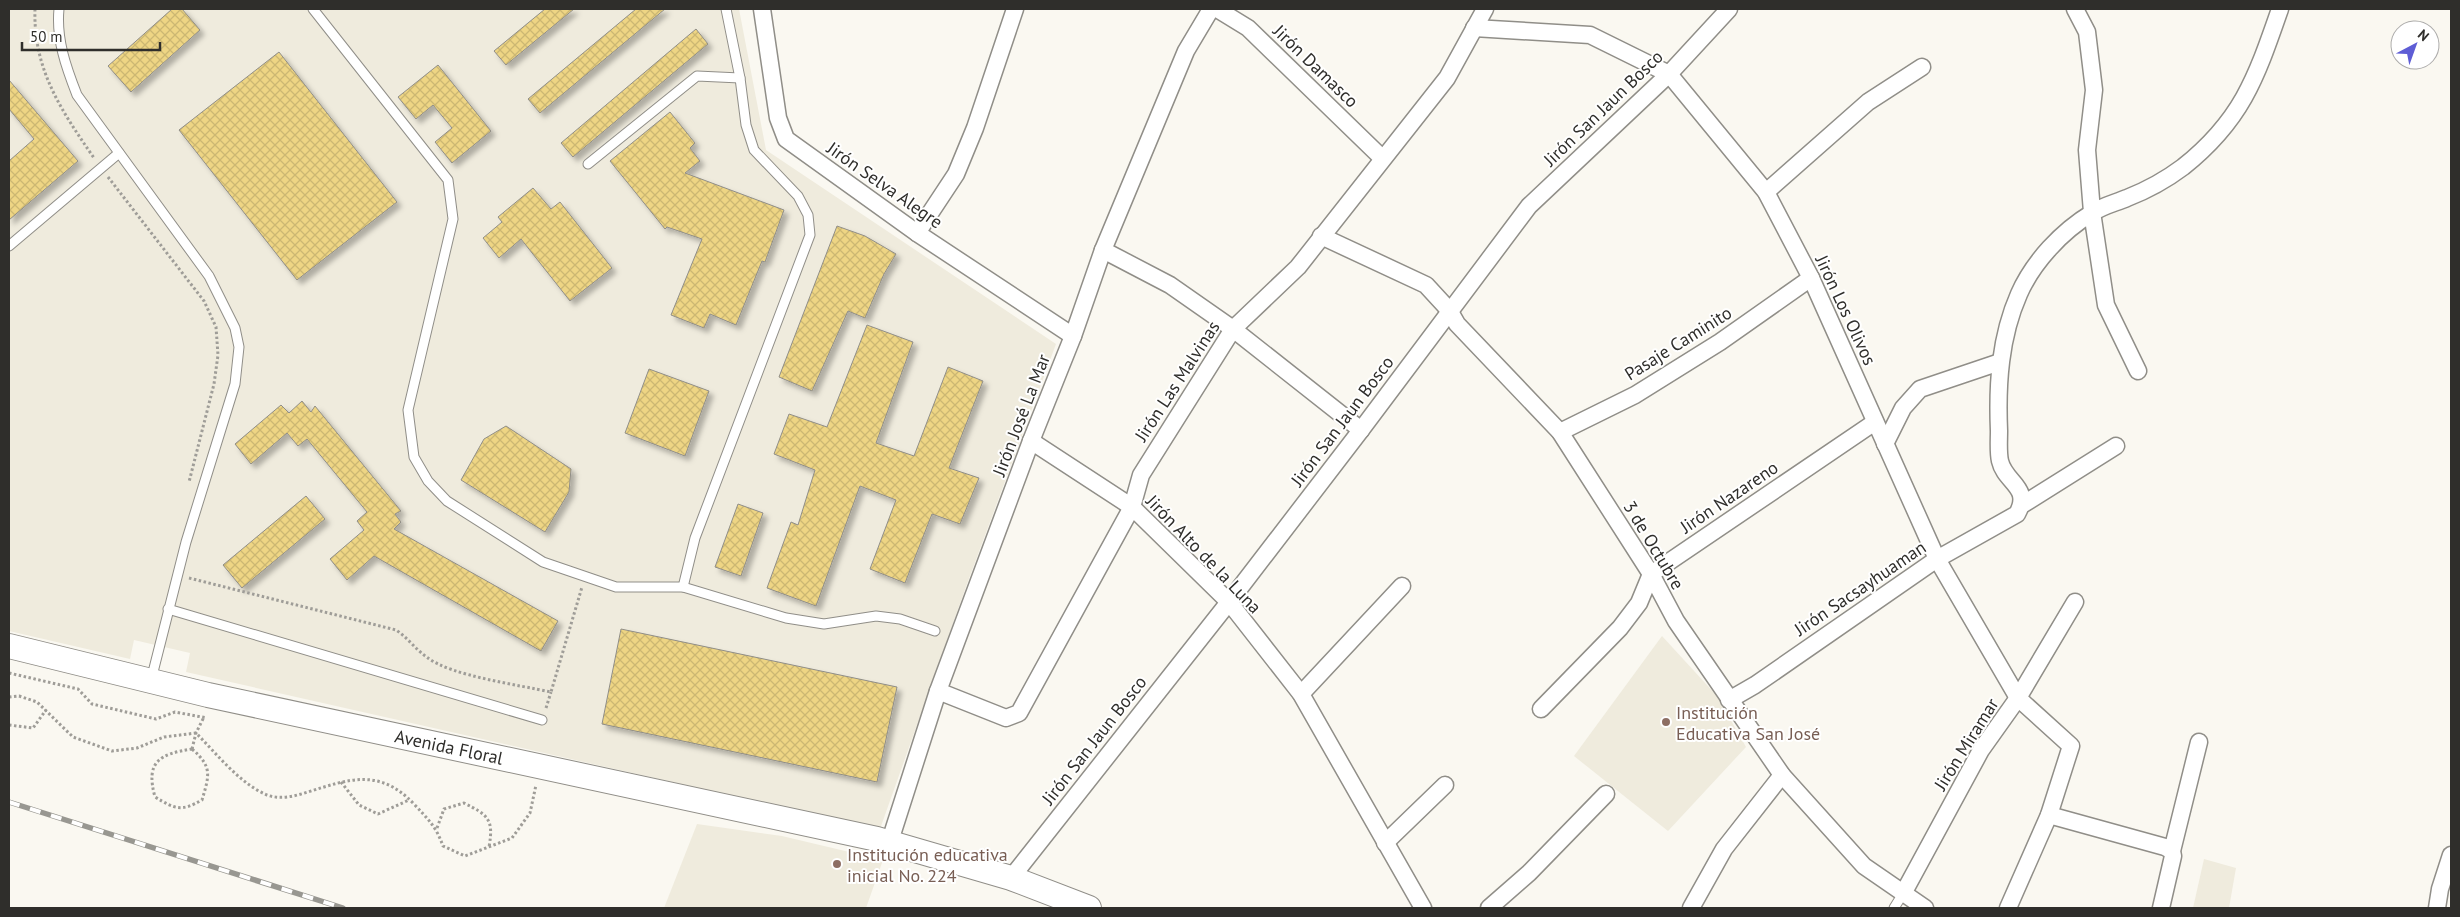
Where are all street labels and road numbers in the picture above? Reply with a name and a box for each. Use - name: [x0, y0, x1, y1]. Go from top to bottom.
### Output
- street label: Jirón Damasco: [1268, 19, 1363, 112]
- street label: Jirón San Jaun Bosco: [1538, 45, 1668, 172]
- street label: Jirón Selva Alegre: [822, 136, 947, 233]
- street label: Jirón Los Olivos: [1810, 250, 1882, 369]
- street label: Pasaje Caminito: [1620, 301, 1736, 385]
- street label: Jirón Las Malvinas: [1129, 316, 1225, 446]
- street label: Jirón José La Mar: [987, 351, 1055, 480]
- street label: Jirón San Jaun Bosco: [1285, 351, 1398, 492]
- street label: Jirón Nazareno: [1675, 456, 1782, 539]
- street label: Jirón Alto de la Luna: [1141, 489, 1266, 618]
- street label: 3 de Octubre: [1619, 496, 1689, 594]
- street label: Jirón Sacsayhuaman: [1789, 535, 1930, 641]
- street label: Jirón San Jaun Bosco: [1036, 671, 1151, 810]
- street label: Jirón Miramar: [1928, 694, 2003, 795]
- street label: Avenida Floral: [393, 724, 506, 770]

